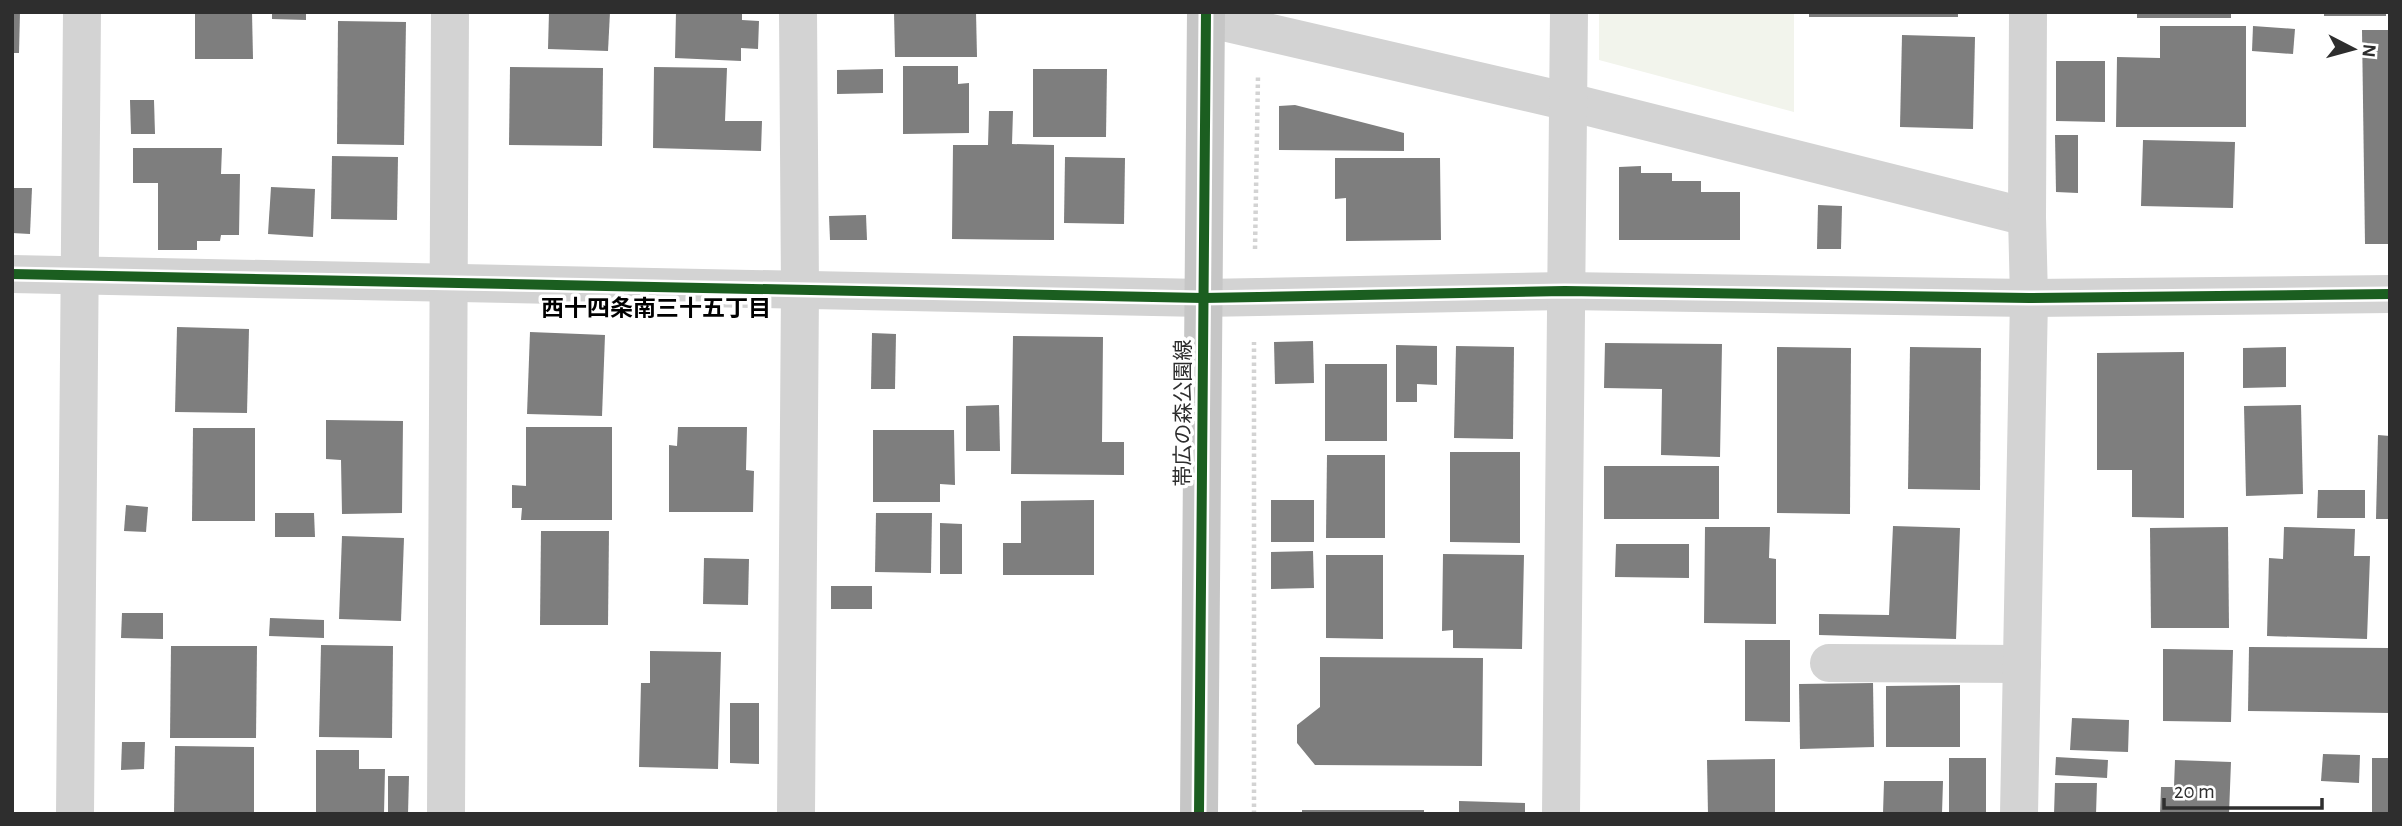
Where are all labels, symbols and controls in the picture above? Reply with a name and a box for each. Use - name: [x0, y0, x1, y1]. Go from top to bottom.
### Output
- north arrow: [2318, 14, 2388, 84]
- text: N: [2358, 43, 2379, 58]
- district label: 西十四条南三十五丁目: [541, 296, 771, 321]
- street label: 帯広の森公園線: [1172, 340, 1194, 487]
- scale bar: [2164, 766, 2322, 810]
- text: 20 m: [2174, 781, 2215, 802]

